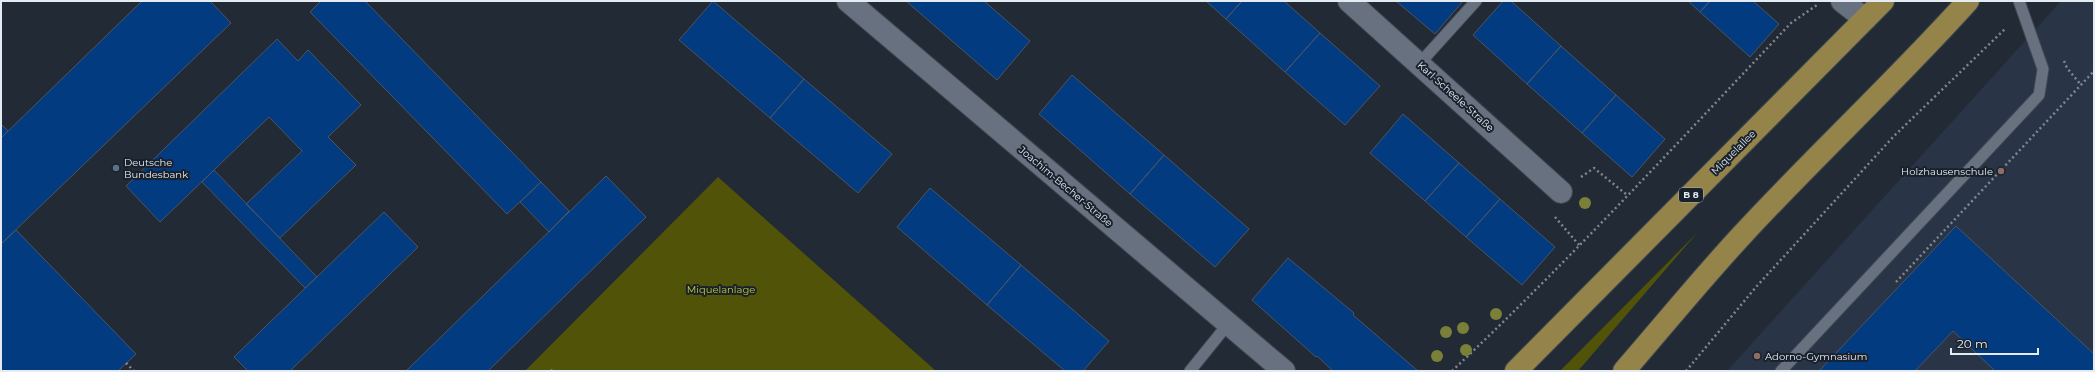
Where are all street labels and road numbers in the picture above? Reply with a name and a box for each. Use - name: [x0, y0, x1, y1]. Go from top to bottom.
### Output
- street label: Karl-Scheele-Straße: [1415, 59, 1497, 134]
- street label: Miquelallee: [1708, 127, 1758, 177]
- street label: Joachim-Becher-Straße: [1015, 143, 1115, 229]
- road number: B 8: [1679, 188, 1703, 202]

